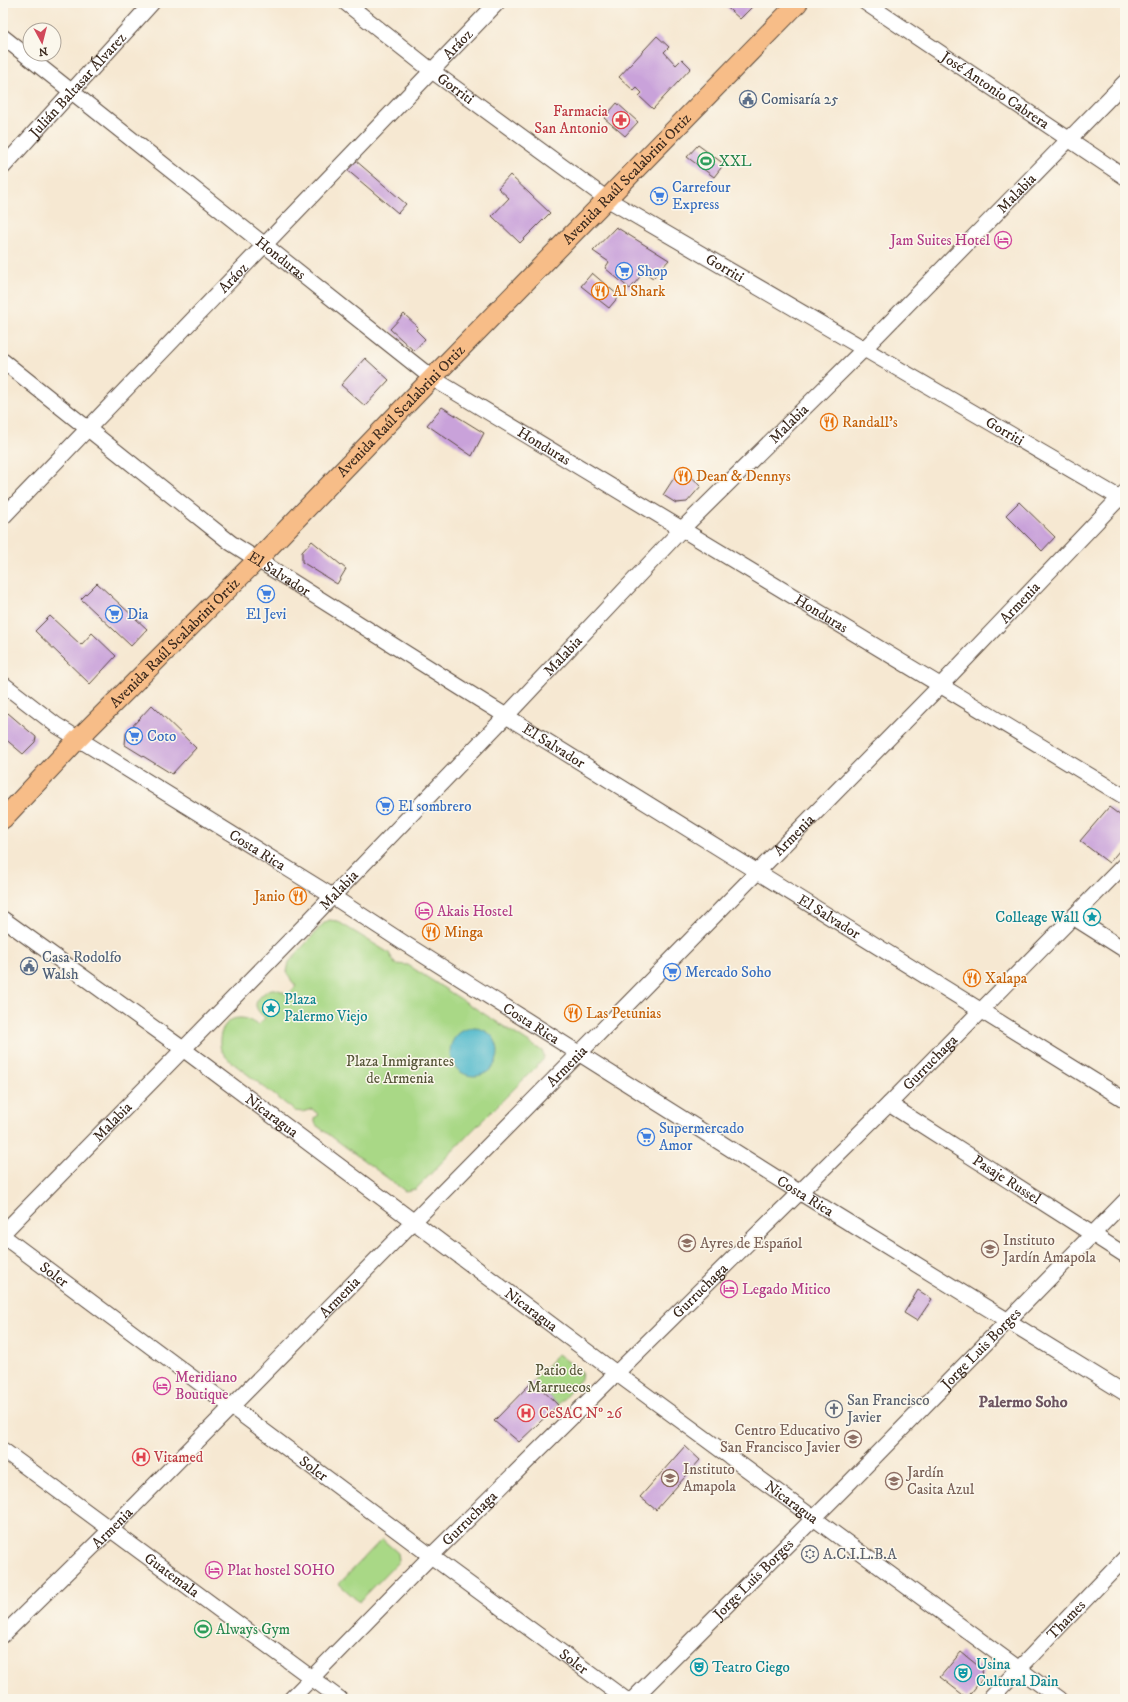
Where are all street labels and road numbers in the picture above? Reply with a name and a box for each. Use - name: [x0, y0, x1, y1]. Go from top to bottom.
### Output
- street label: Aráoz: [438, 24, 477, 63]
- street label: Julián Baltasar Álvarez: [24, 28, 131, 143]
- street label: José Antonio Cabrera: [936, 46, 1054, 133]
- street label: Gorriti: [433, 68, 478, 108]
- street label: Avenida Raúl Scalabrini Ortiz: [558, 108, 695, 248]
- street label: Malabia: [993, 169, 1040, 217]
- street label: Honduras: [252, 232, 310, 284]
- street label: Gorriti: [702, 249, 748, 286]
- street label: Aráoz: [214, 258, 252, 297]
- street label: Avenida Raúl Scalabrini Ortiz: [333, 340, 469, 481]
- street label: Malabia: [765, 399, 813, 447]
- street label: Gorriti: [982, 412, 1028, 450]
- street label: Honduras: [514, 422, 574, 469]
- street label: El Salvador: [245, 547, 315, 601]
- street label: Avenida Raúl Scalabrini Ortiz: [105, 573, 244, 712]
- street label: Armenia: [995, 577, 1044, 627]
- street label: Honduras: [791, 590, 852, 637]
- street label: Malabia: [539, 631, 587, 680]
- street label: El Salvador: [519, 719, 589, 773]
- street label: Armenia: [769, 810, 819, 860]
- street label: Costa Rica: [226, 825, 290, 875]
- street label: Malabia: [315, 865, 363, 914]
- street label: El Salvador: [794, 890, 864, 943]
- street label: Costa Rica: [499, 998, 564, 1048]
- street label: Gurruchaga: [898, 1030, 962, 1094]
- street label: Armenia: [542, 1041, 592, 1091]
- street label: Nicaragua: [242, 1089, 303, 1142]
- street label: Malabia: [89, 1097, 136, 1145]
- street label: Pasaje Russel: [969, 1151, 1045, 1209]
- street label: Costa Rica: [773, 1171, 838, 1221]
- street label: Soler: [36, 1257, 73, 1292]
- street label: Gurruchaga: [668, 1259, 732, 1322]
- street label: Armenia: [315, 1272, 364, 1322]
- street label: Nicaragua: [501, 1284, 562, 1336]
- street label: Jorge Luis Borges: [936, 1304, 1025, 1394]
- street label: Soler: [295, 1451, 332, 1486]
- street label: Nicaragua: [761, 1476, 823, 1528]
- street label: Gurruchaga: [438, 1486, 502, 1550]
- street label: Armenia: [87, 1503, 137, 1552]
- street label: Jorge Luis Borges: [707, 1534, 798, 1625]
- street label: Guatemala: [141, 1548, 204, 1602]
- street label: Thames: [1043, 1596, 1090, 1643]
- street label: Soler: [556, 1644, 593, 1679]

